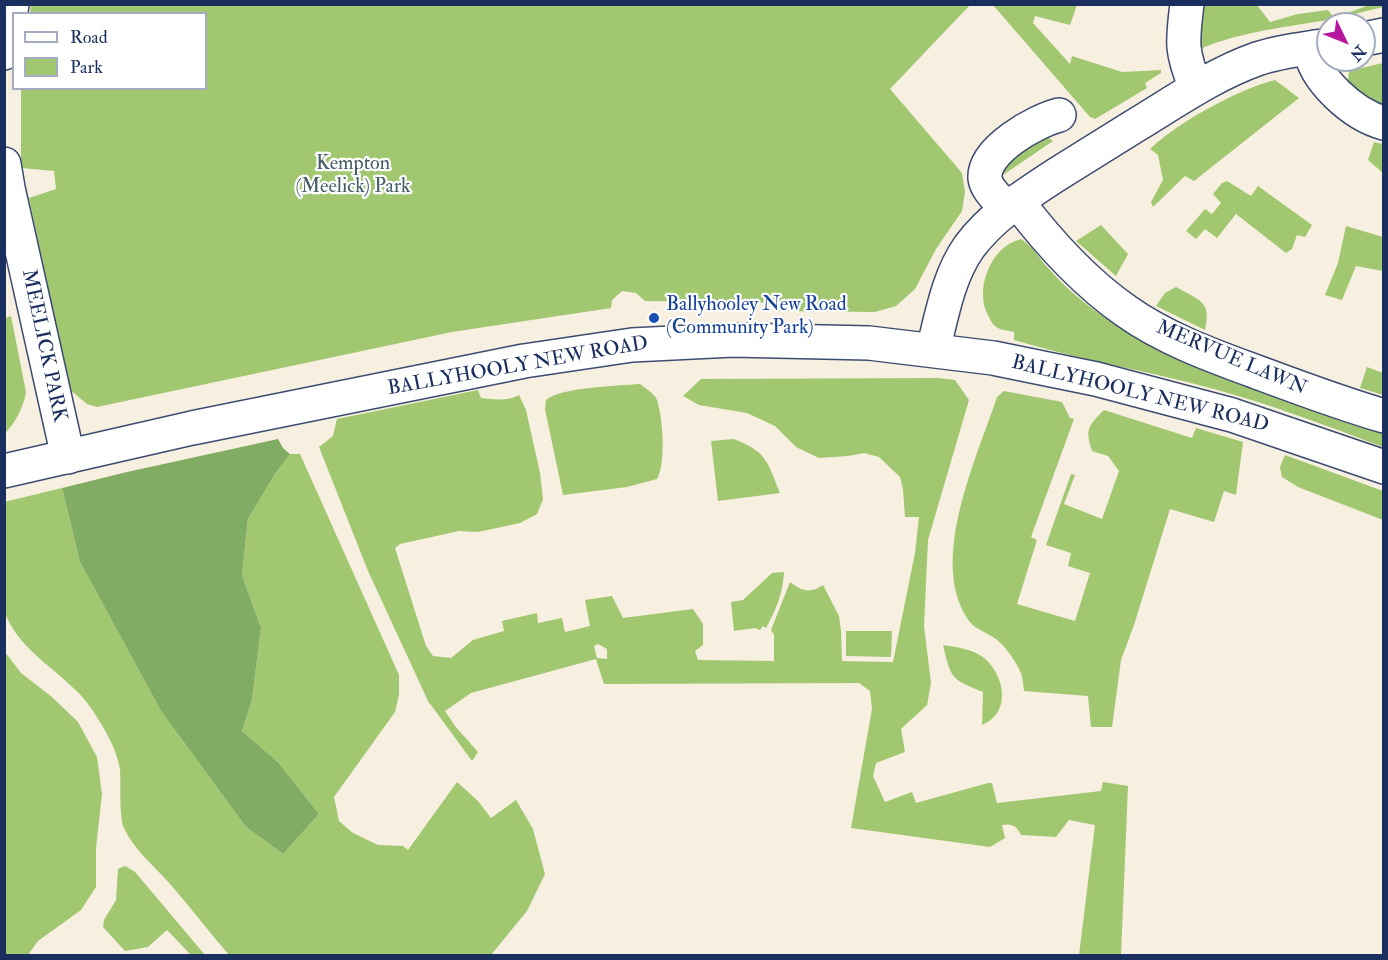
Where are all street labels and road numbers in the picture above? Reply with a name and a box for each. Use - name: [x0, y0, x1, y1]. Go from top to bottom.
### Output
- street label: MEELICK PARK: [15, 267, 71, 425]
- street label: MERVUE LAWN: [1152, 316, 1310, 402]
- street label: BALLYHOOLY NEW ROAD: [386, 332, 650, 402]
- street label: BALLYHOOLY NEW ROAD: [1009, 351, 1271, 439]

